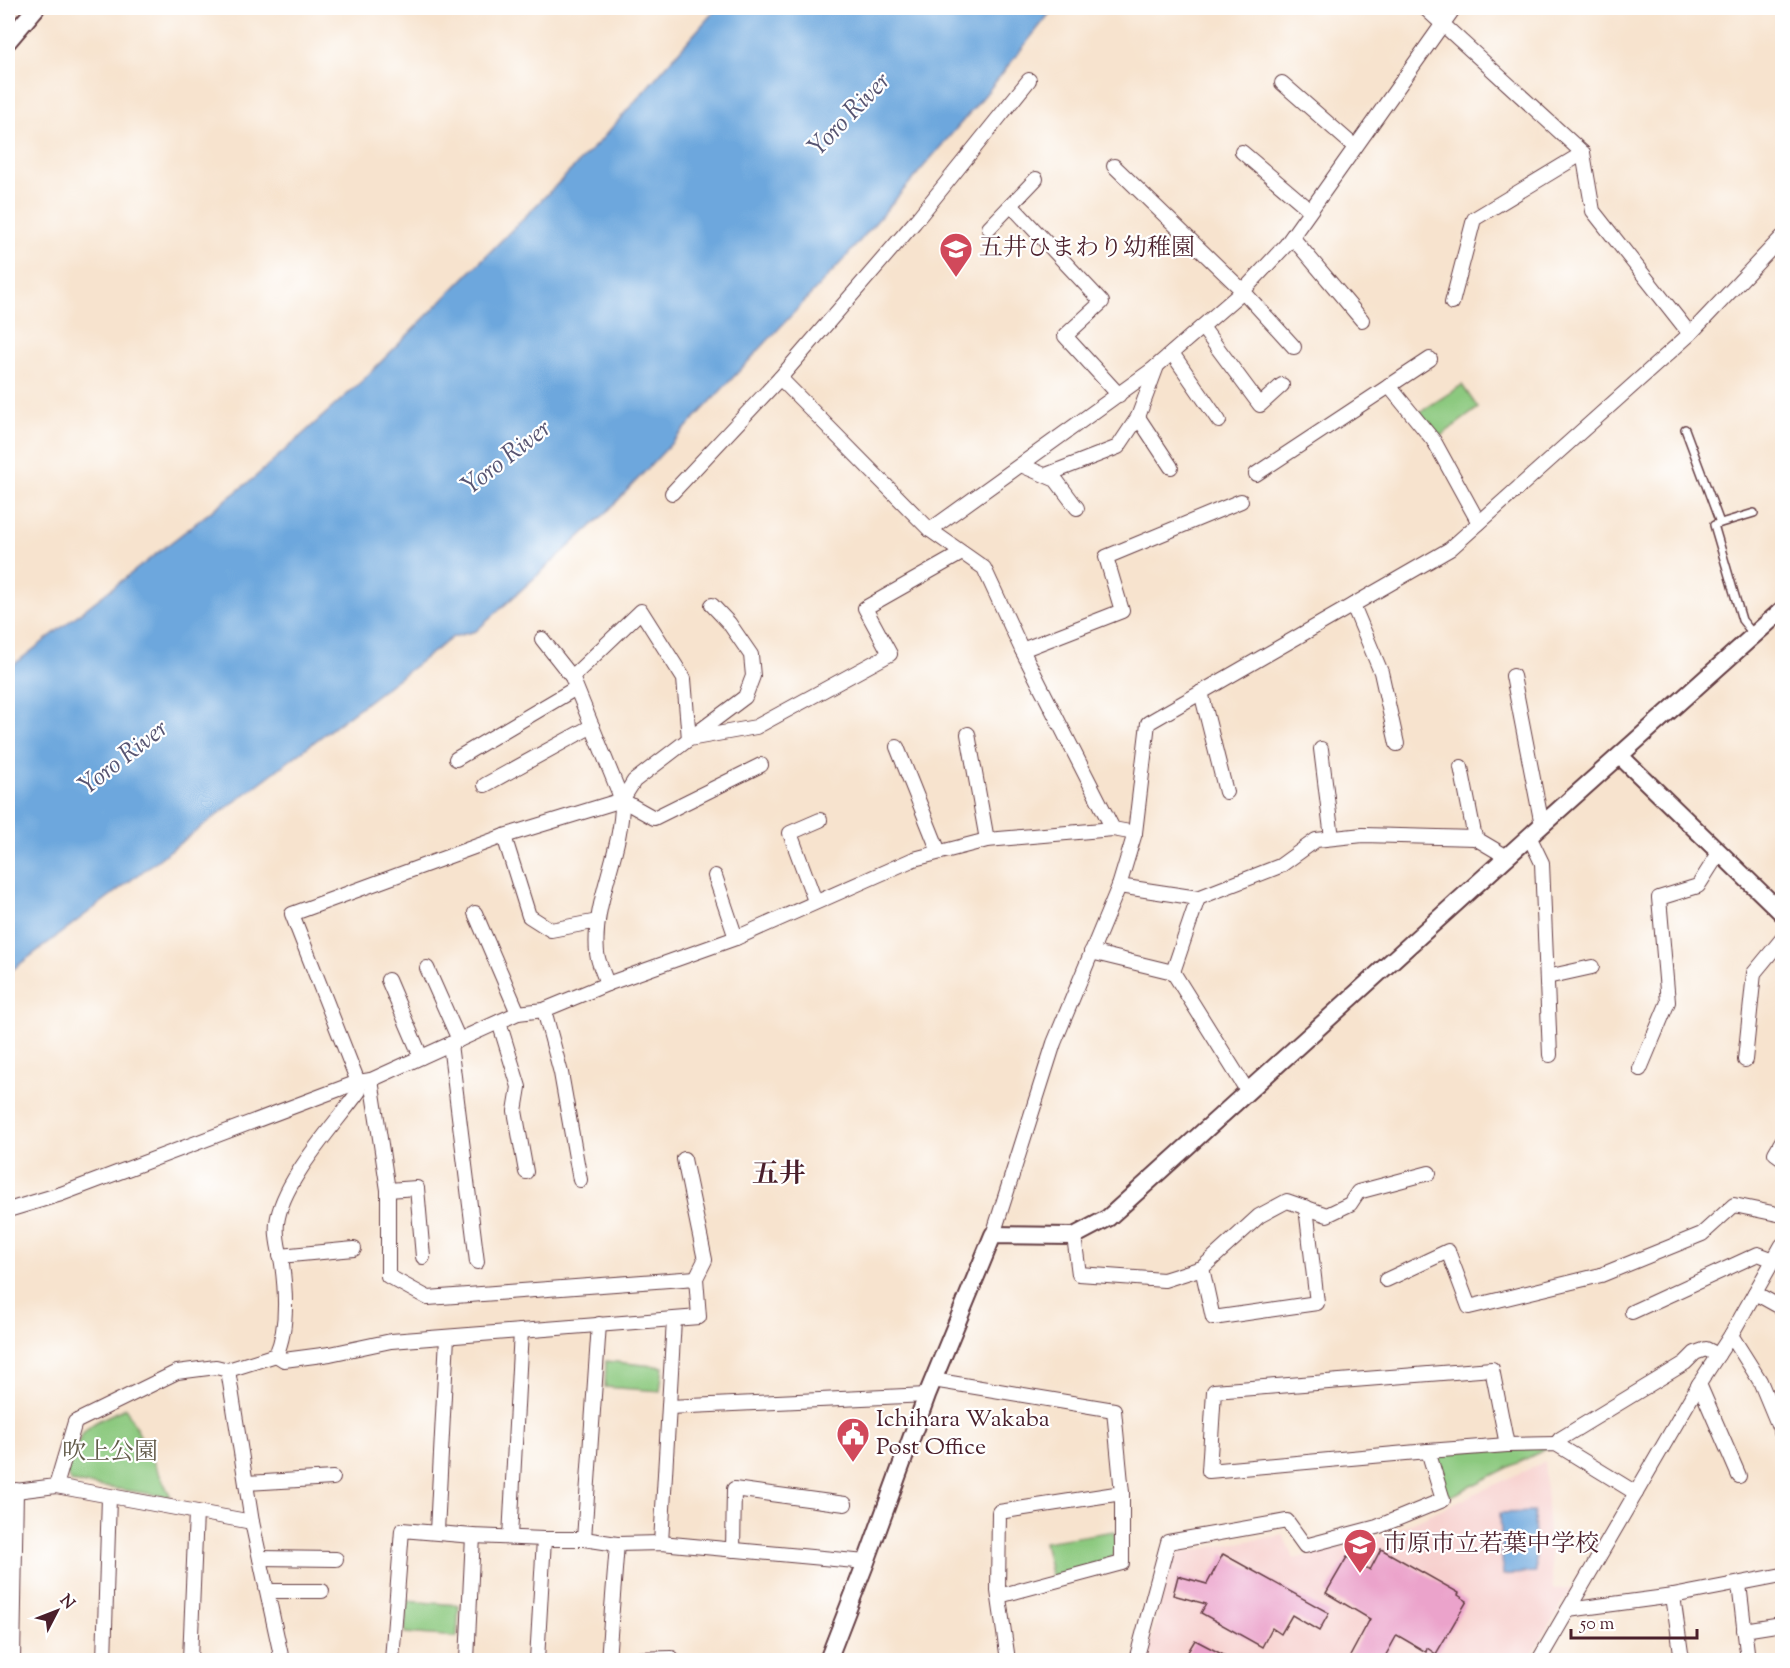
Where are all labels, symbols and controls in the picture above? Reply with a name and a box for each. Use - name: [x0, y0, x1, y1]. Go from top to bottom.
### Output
- water label: Yoro River: [800, 64, 900, 166]
- school or university icon: 五井ひまわり幼稚園: [938, 231, 974, 278]
- place label: 五井ひまわり幼稚園: [979, 232, 1195, 266]
- water label: Yoro River: [454, 411, 560, 505]
- water label: Yoro River: [71, 711, 177, 805]
- district label: 五井: [752, 1156, 806, 1195]
- place label: Ichihara Wakaba Post Office: [876, 1403, 1050, 1465]
- public building icon: Ichihara Wakaba Post Office: [835, 1416, 871, 1463]
- park label: 吹上公園: [62, 1436, 158, 1470]
- school or university icon: 市原市立若葉中学校: [1342, 1527, 1378, 1574]
- place label: 市原市立若葉中学校: [1383, 1528, 1599, 1562]
- north arrow: [27, 1581, 87, 1641]
- text: N: [53, 1590, 79, 1615]
- scale bar: [1571, 1602, 1697, 1640]
- text: 50 m: [1579, 1612, 1615, 1638]

